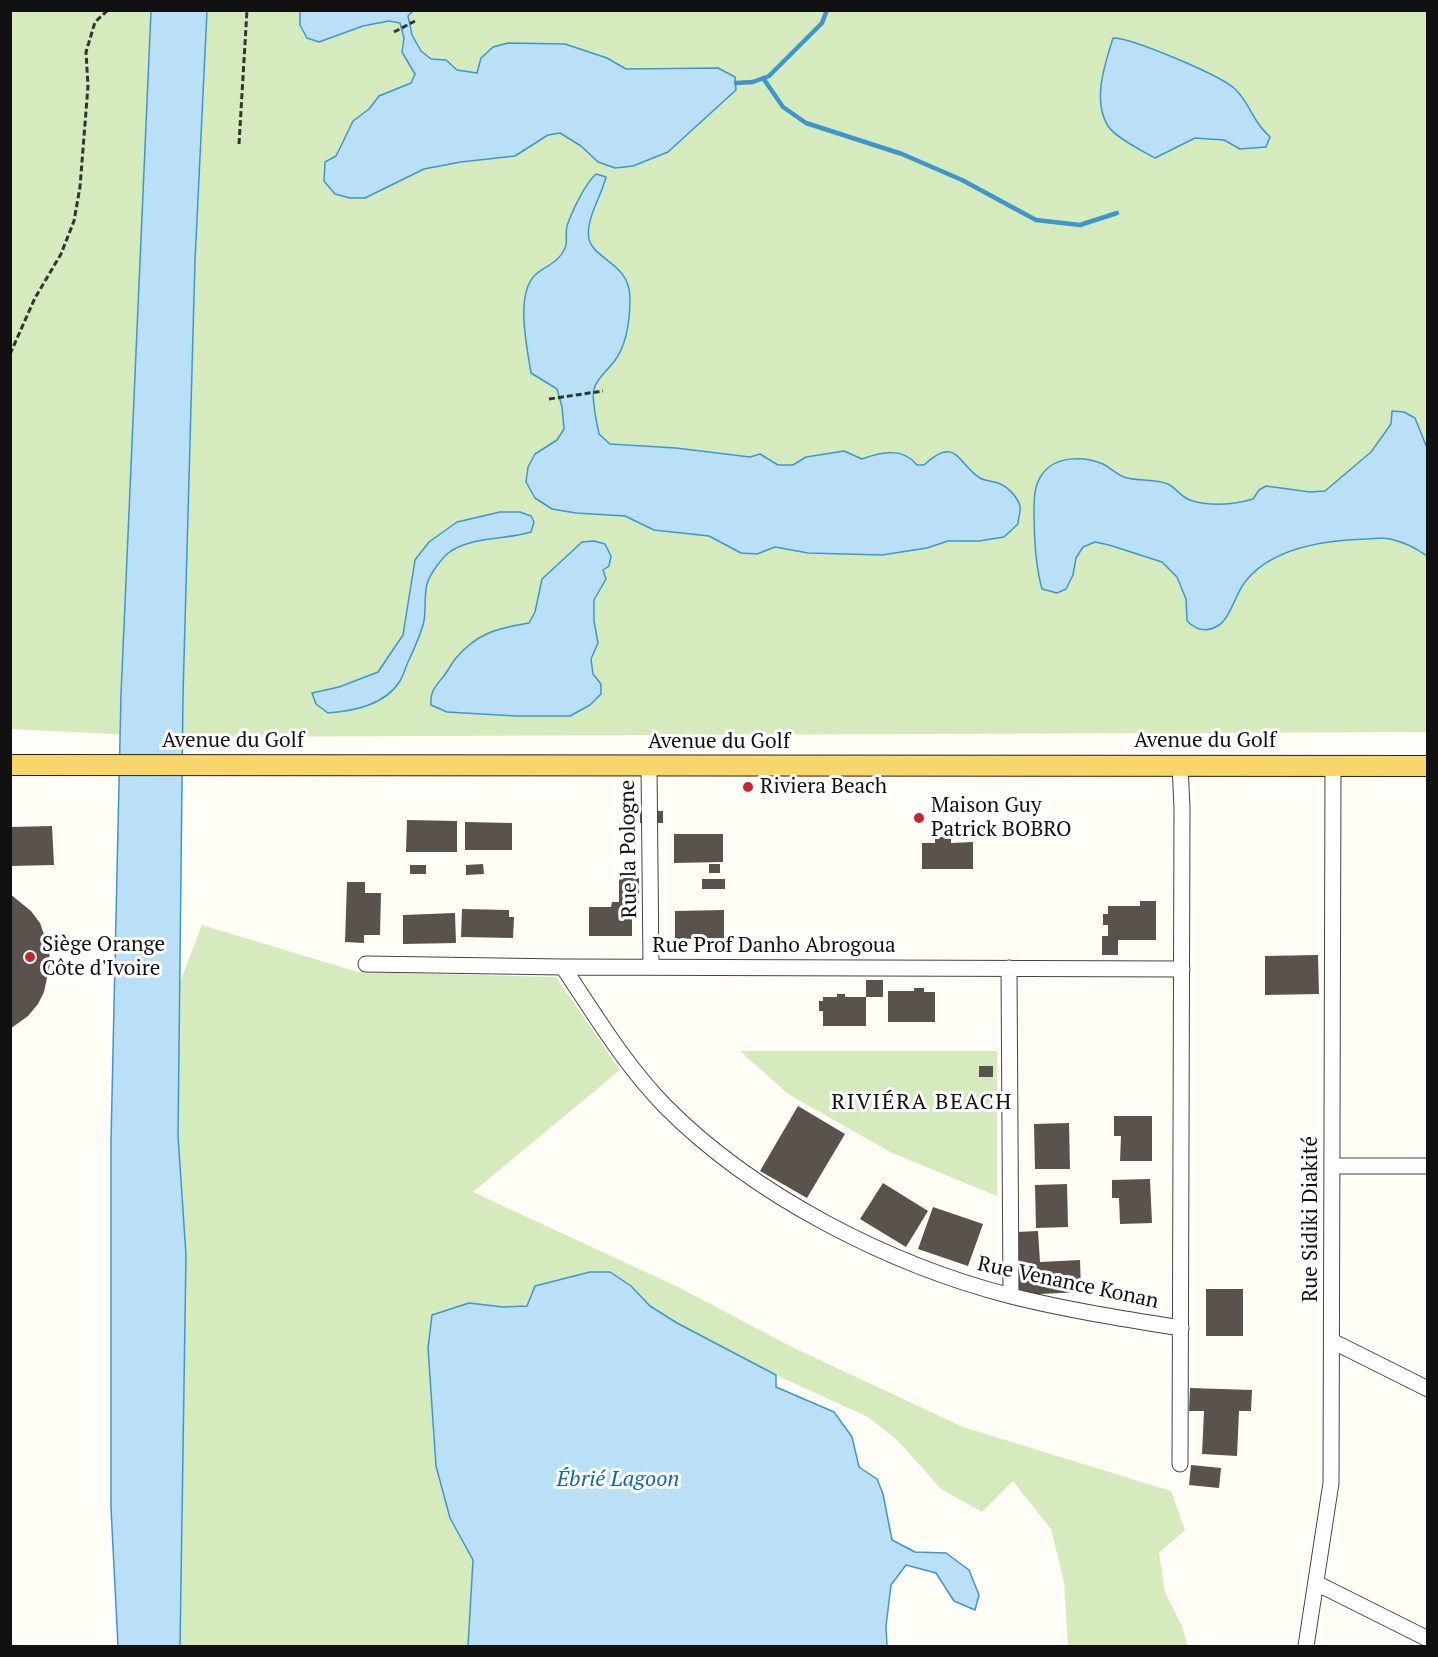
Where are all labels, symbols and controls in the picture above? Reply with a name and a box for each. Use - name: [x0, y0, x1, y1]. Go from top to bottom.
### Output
- street label: Avenue du Golf: [162, 728, 304, 754]
- street label: Avenue du Golf: [1134, 728, 1276, 754]
- street label: Avenue du Golf: [648, 729, 790, 755]
- place label: Riviera Beach: [760, 774, 887, 800]
- street label: Rue la Pologne: [615, 779, 643, 919]
- marker: Riviera Beach: [741, 780, 755, 794]
- place label: Maison Guy Patrick BOBRO: [931, 793, 1072, 843]
- marker: Maison Guy Patrick BOBRO: [912, 811, 926, 825]
- place label: Siège Orange Côte d'Ivoire: [42, 932, 165, 982]
- street label: Rue Prof Danho Abrogoua: [652, 933, 896, 959]
- marker: Siège Orange Côte d'Ivoire: [23, 950, 37, 964]
- district label: RIVIÉRA BEACH: [831, 1090, 1013, 1116]
- street label: Rue Sidiki Diakité: [1298, 1136, 1324, 1302]
- street label: Rue Venance Konan: [975, 1251, 1161, 1315]
- water label: Ébrié Lagoon: [557, 1467, 679, 1493]

